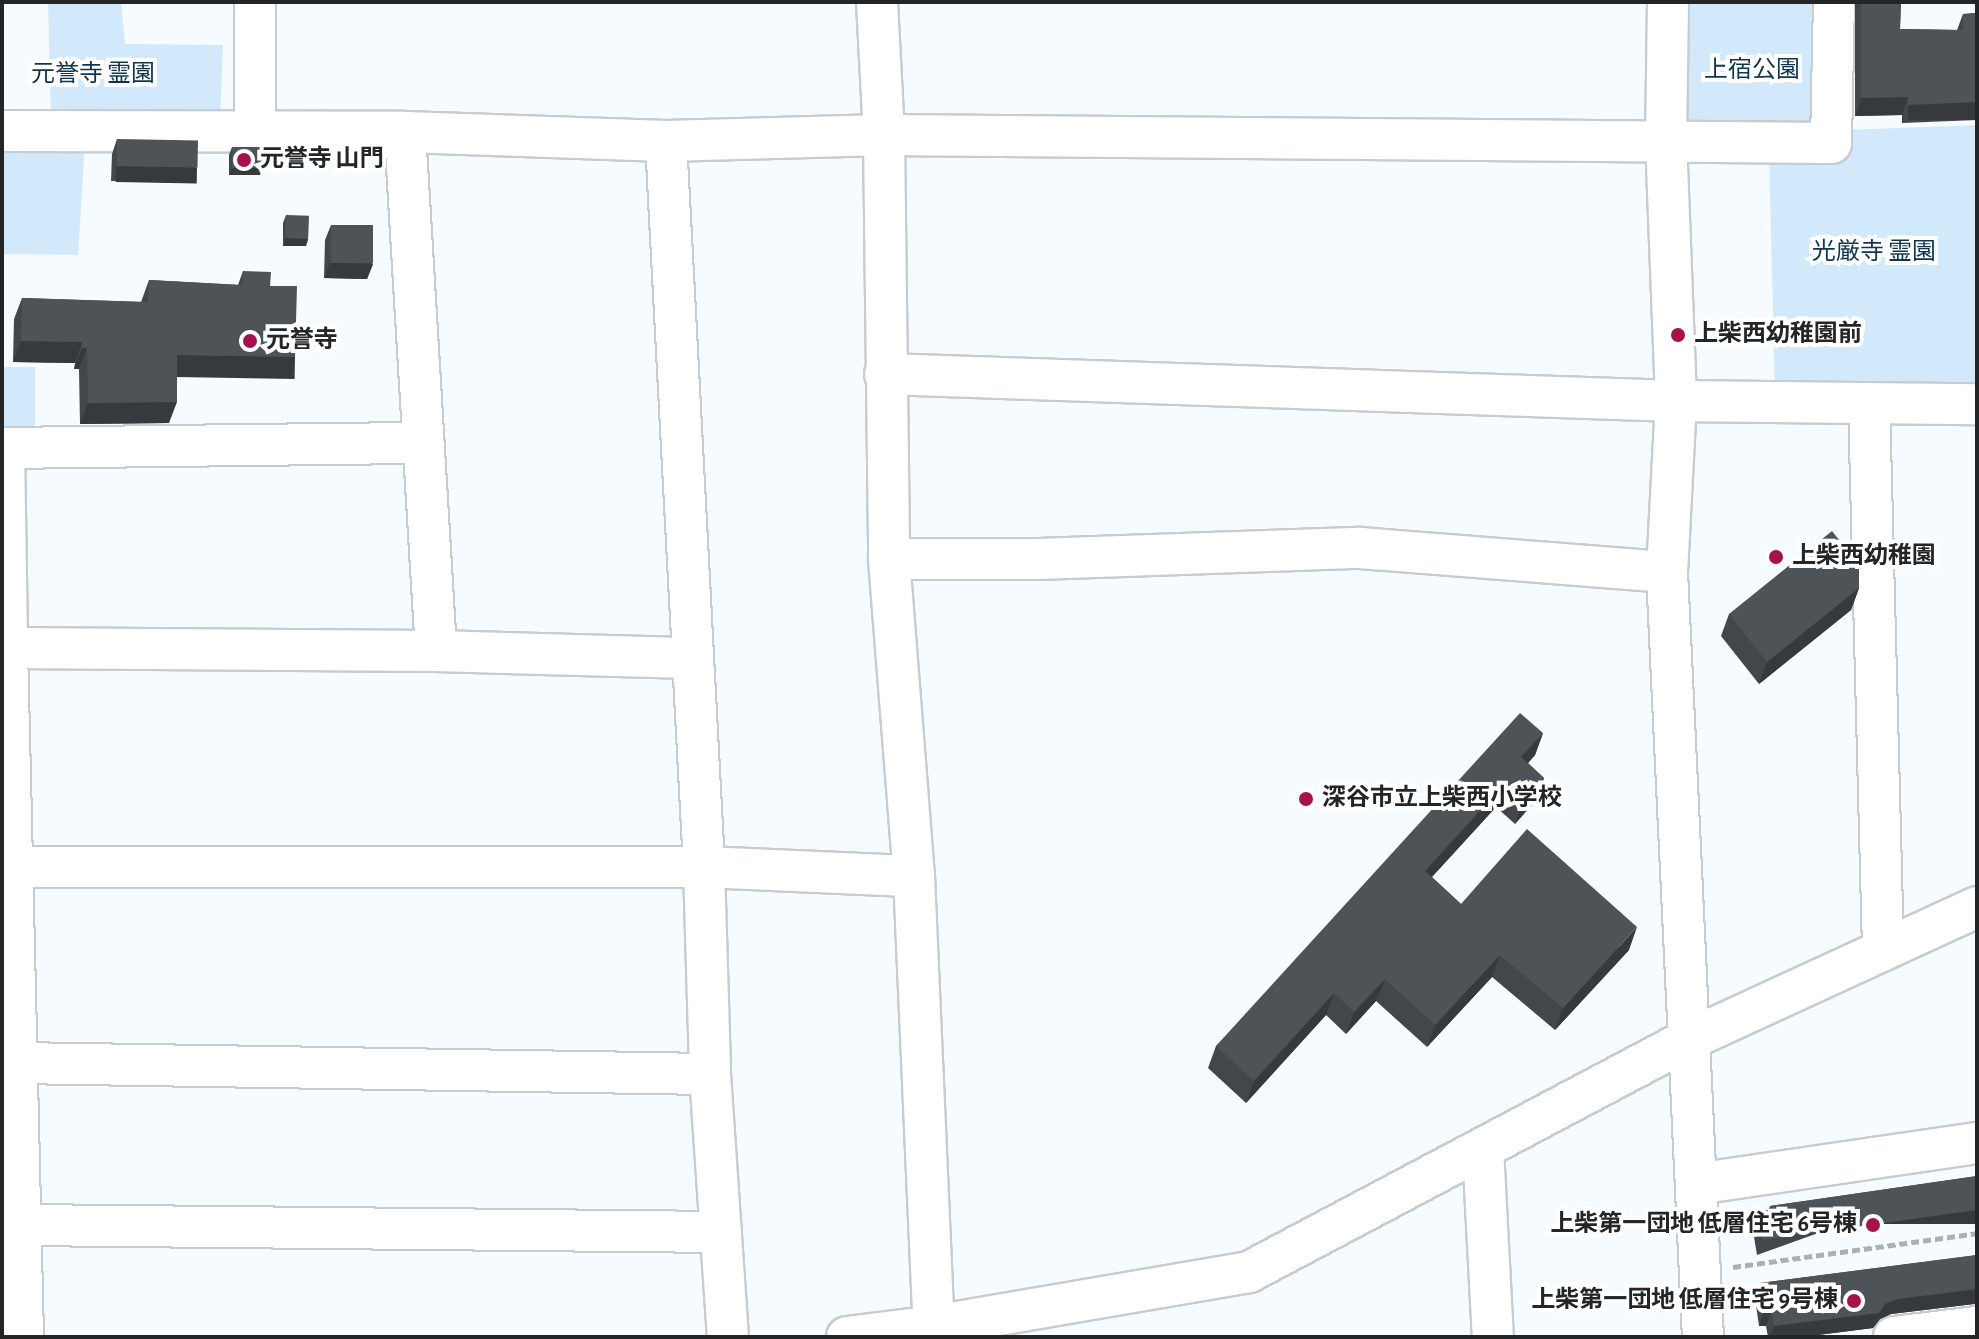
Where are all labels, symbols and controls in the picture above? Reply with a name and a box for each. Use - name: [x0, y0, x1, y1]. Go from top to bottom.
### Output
- park label: 上宿公園: [1704, 57, 1800, 85]
- park label: 元誉寺 霊園: [31, 61, 155, 89]
- place label: 元誉寺 山門: [260, 146, 384, 174]
- marker: 元誉寺 山門: [235, 151, 253, 169]
- park label: 光厳寺 霊園: [1812, 239, 1936, 267]
- place label: 上柴西幼稚園前: [1694, 321, 1862, 349]
- marker: 上柴西幼稚園前: [1669, 326, 1687, 344]
- place label: 元誉寺: [266, 327, 338, 355]
- marker: 元誉寺: [241, 332, 259, 350]
- place label: 上柴西幼稚園: [1792, 543, 1936, 571]
- marker: 上柴西幼稚園: [1767, 548, 1785, 566]
- place label: 深谷市立上柴西小学校: [1322, 785, 1562, 813]
- marker: 深谷市立上柴西小学校: [1297, 790, 1315, 808]
- place label: 上柴第一団地 低層住宅 6号棟: [1550, 1211, 1857, 1239]
- marker: 上柴第一団地 低層住宅 6号棟: [1864, 1216, 1882, 1234]
- place label: 上柴第一団地 低層住宅 9号棟: [1531, 1287, 1838, 1315]
- marker: 上柴第一団地 低層住宅 9号棟: [1845, 1292, 1863, 1310]

